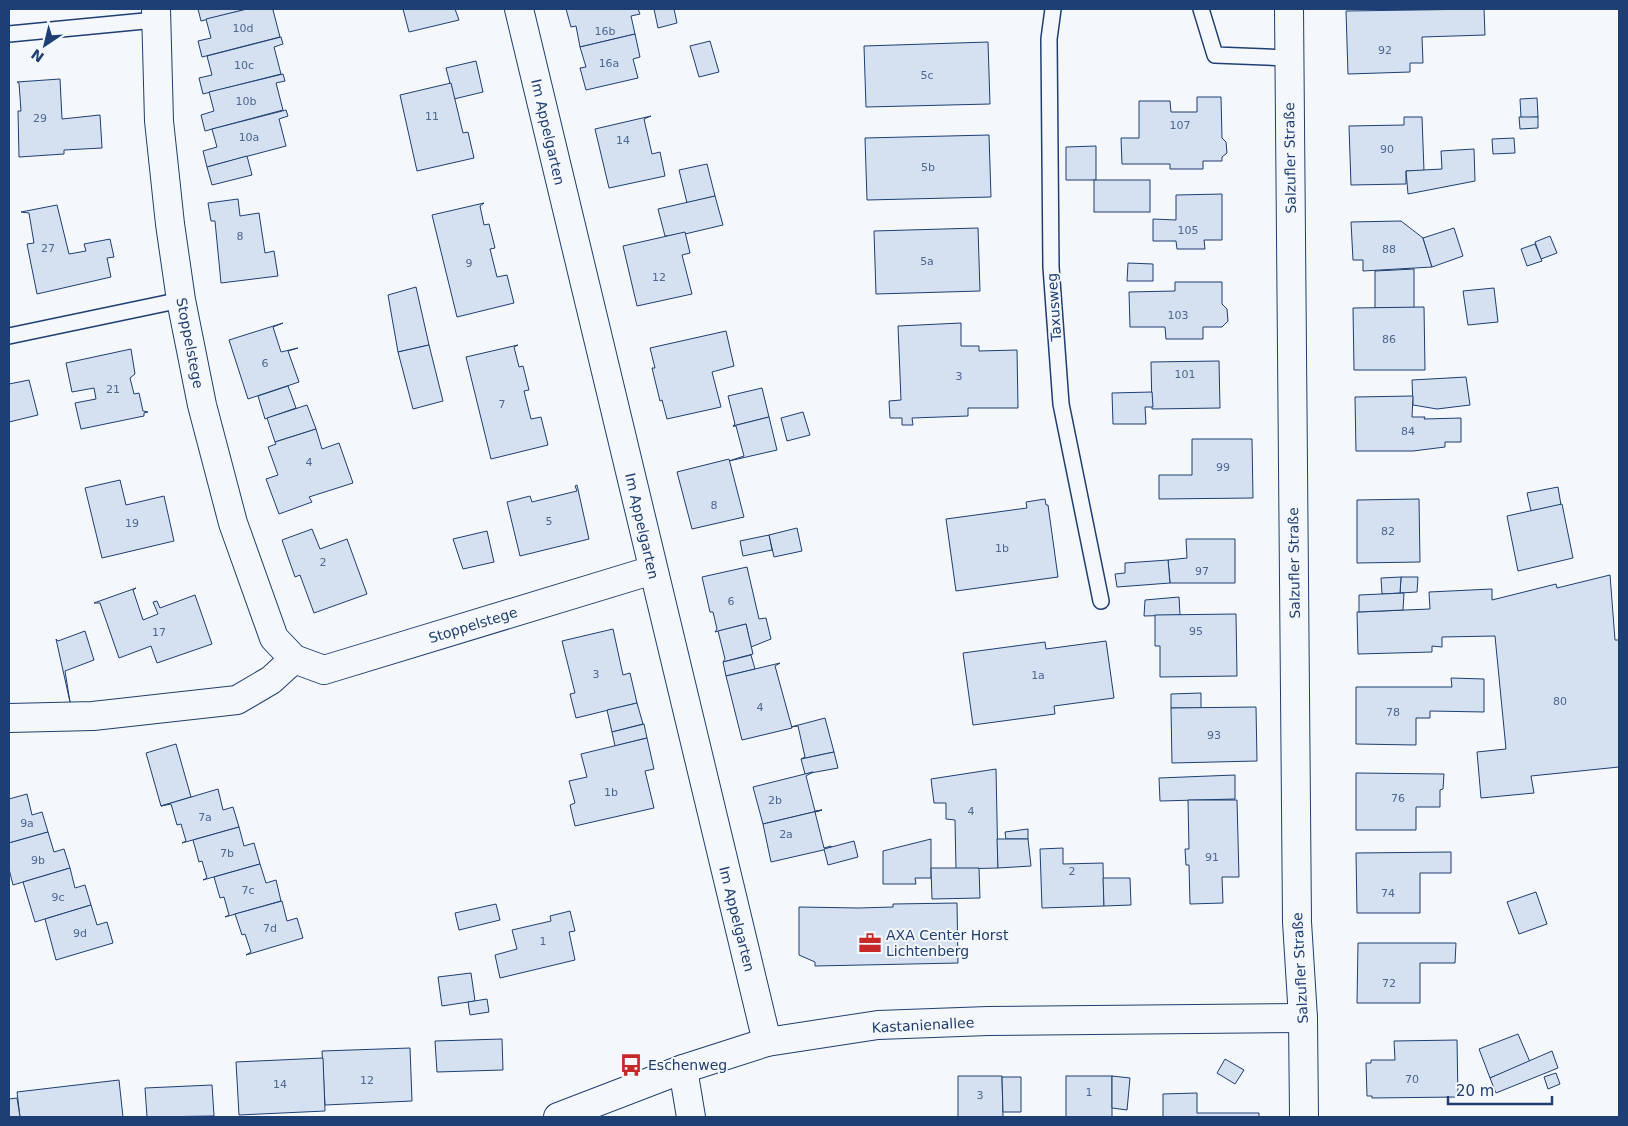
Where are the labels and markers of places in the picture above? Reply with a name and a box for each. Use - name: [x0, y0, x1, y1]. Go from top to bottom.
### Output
- place label: AXA Center Horst Lichtenberg: [886, 927, 1009, 959]
- office icon: AXA Center Horst Lichtenberg: [857, 930, 883, 956]
- bus stop icon: Eschenweg: [618, 1052, 644, 1078]
- place label: Eschenweg: [648, 1057, 727, 1073]

